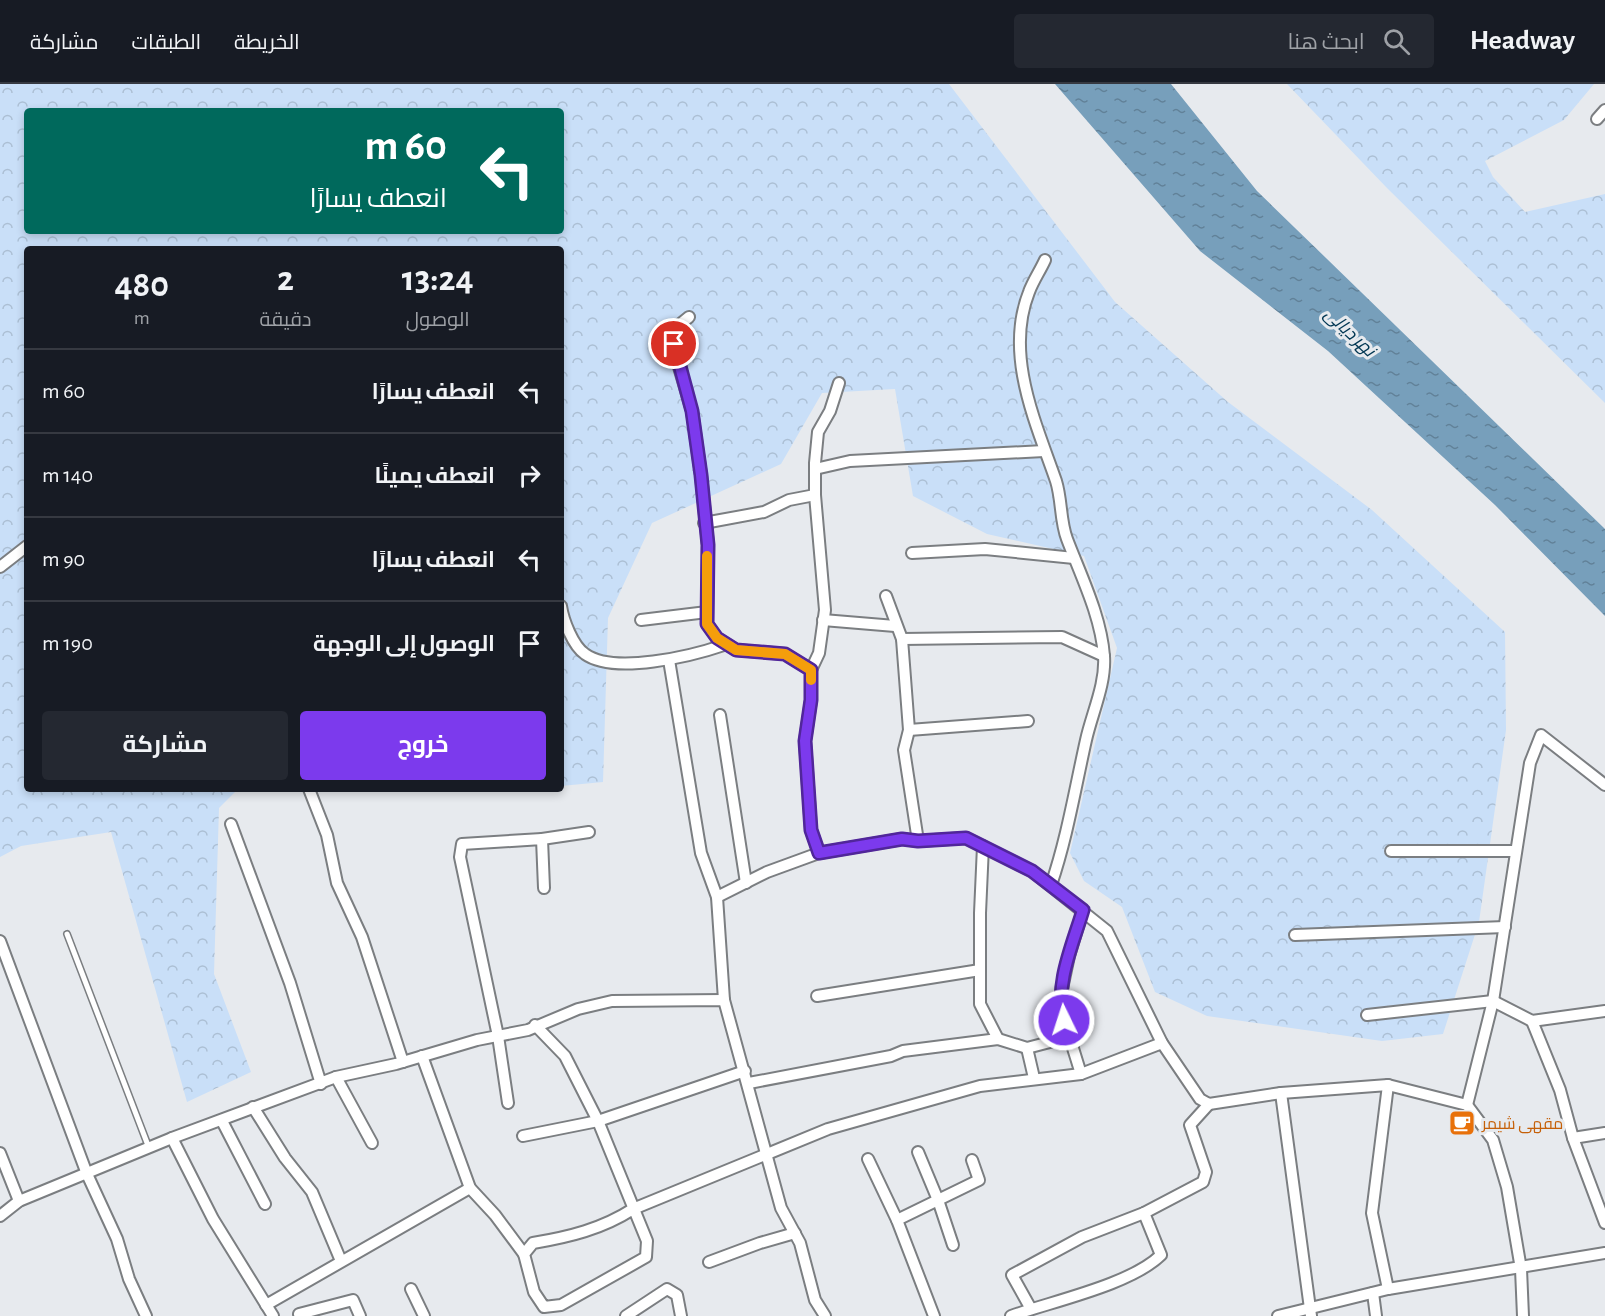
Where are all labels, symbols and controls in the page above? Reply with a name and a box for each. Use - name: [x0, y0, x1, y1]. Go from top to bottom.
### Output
- search box: [1014, 14, 1434, 68]
- icon: search: [1380, 25, 1413, 58]
- text: Headway: [1470, 27, 1575, 55]
- text: ابحث هنا: [1288, 31, 1365, 53]
- text: مشاركة: [30, 32, 99, 53]
- text: الطبقات: [132, 32, 201, 53]
- text: الخريطة: [234, 32, 300, 53]
- text: 60 m: [365, 125, 447, 167]
- icon: left: [468, 132, 546, 210]
- text: انعطف يسارًا: [309, 185, 447, 212]
- text: 2: [277, 261, 294, 297]
- text: 13:24: [402, 261, 474, 297]
- text: 480: [114, 267, 169, 303]
- water label: نهر ديالى: [1320, 305, 1380, 363]
- text: m: [134, 308, 150, 328]
- text: دقيقة: [259, 310, 311, 330]
- text: الوصول: [406, 310, 470, 330]
- pin: [648, 318, 699, 369]
- icon: arrive: [657, 327, 690, 360]
- icon: left: [513, 375, 546, 408]
- text: 60 m: [42, 380, 85, 402]
- text: انعطف يسارًا: [372, 381, 495, 403]
- icon: right: [513, 459, 546, 492]
- text: 140 m: [42, 464, 93, 486]
- text: انعطف يمينًا: [374, 465, 495, 487]
- icon: left: [513, 543, 546, 576]
- text: 90 m: [42, 548, 85, 570]
- text: انعطف يسارًا: [372, 549, 495, 571]
- icon: arrive: [513, 627, 546, 660]
- text: 190 m: [42, 632, 93, 654]
- text: الوصول إلى الوجهة: [313, 633, 495, 655]
- button: مشاركة: [42, 711, 288, 780]
- button: خروج: [300, 711, 546, 780]
- position arrow: [1032, 988, 1096, 1052]
- cafe icon: مقهى شيمر: [1447, 1108, 1477, 1138]
- place label: مقهى شيمر: [1481, 1115, 1563, 1134]

